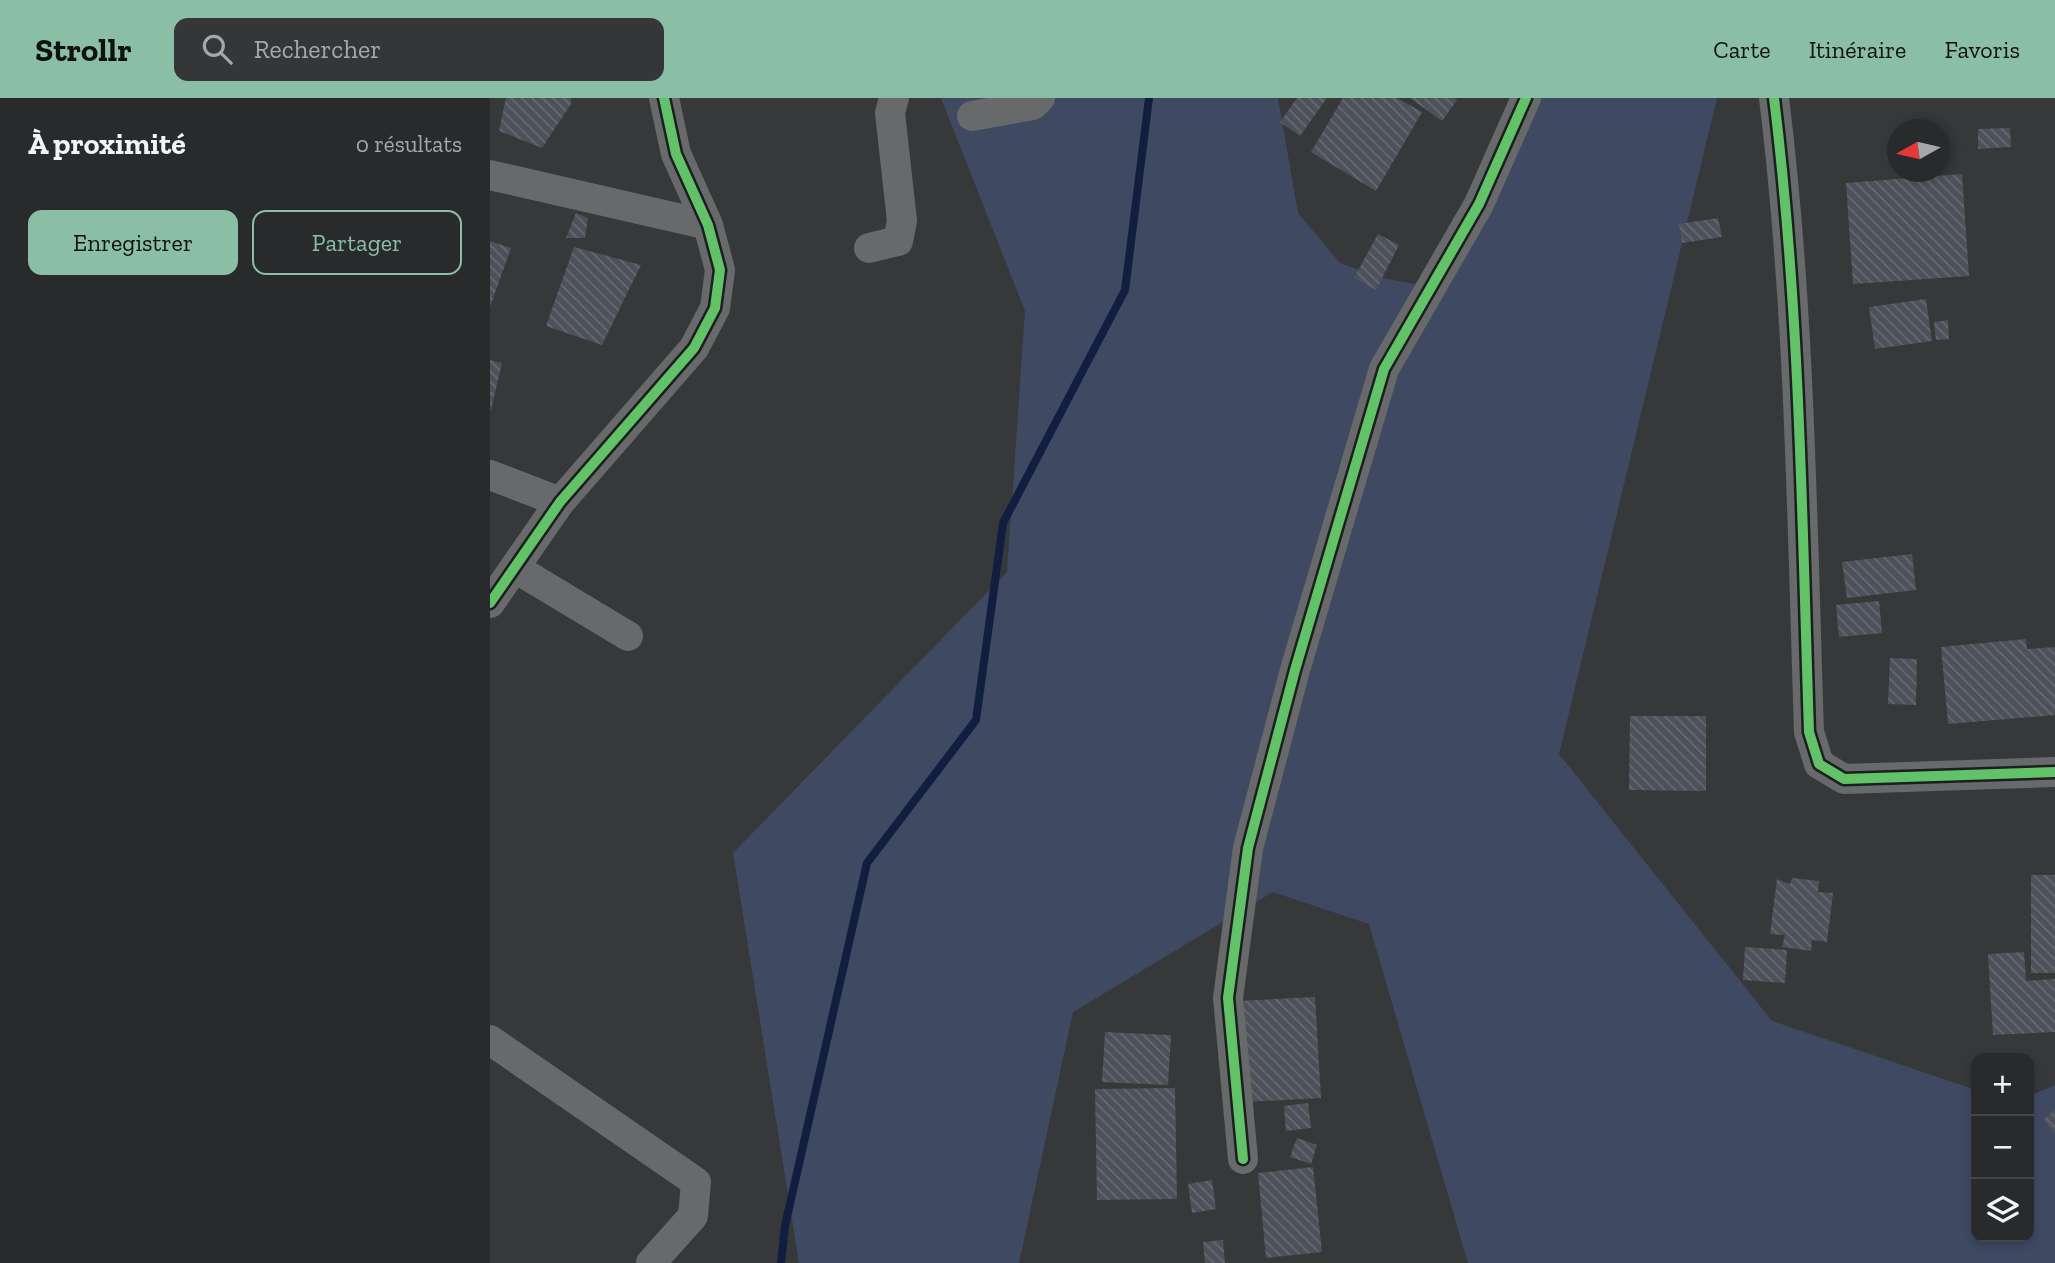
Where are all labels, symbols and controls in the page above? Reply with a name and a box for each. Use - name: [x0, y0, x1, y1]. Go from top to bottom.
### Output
- search box: [174, 18, 664, 81]
- text: Strollr: [35, 30, 132, 69]
- icon: search: [198, 30, 236, 68]
- text: Rechercher: [254, 33, 381, 65]
- text: Carte: [1713, 35, 1771, 64]
- text: Itinéraire: [1809, 35, 1906, 64]
- text: Favoris: [1944, 35, 2020, 64]
- north arrow: [1887, 119, 1950, 182]
- text: À proximité: [28, 126, 186, 162]
- text: 0 résultats: [356, 130, 462, 158]
- button: Enregistrer: [28, 210, 238, 275]
- button: Partager: [252, 210, 462, 275]
- map controls: [1971, 1053, 2034, 1242]
- button: +: [1971, 1053, 2034, 1116]
- button: −: [1971, 1116, 2034, 1179]
- button: layers: [1971, 1179, 2034, 1242]

